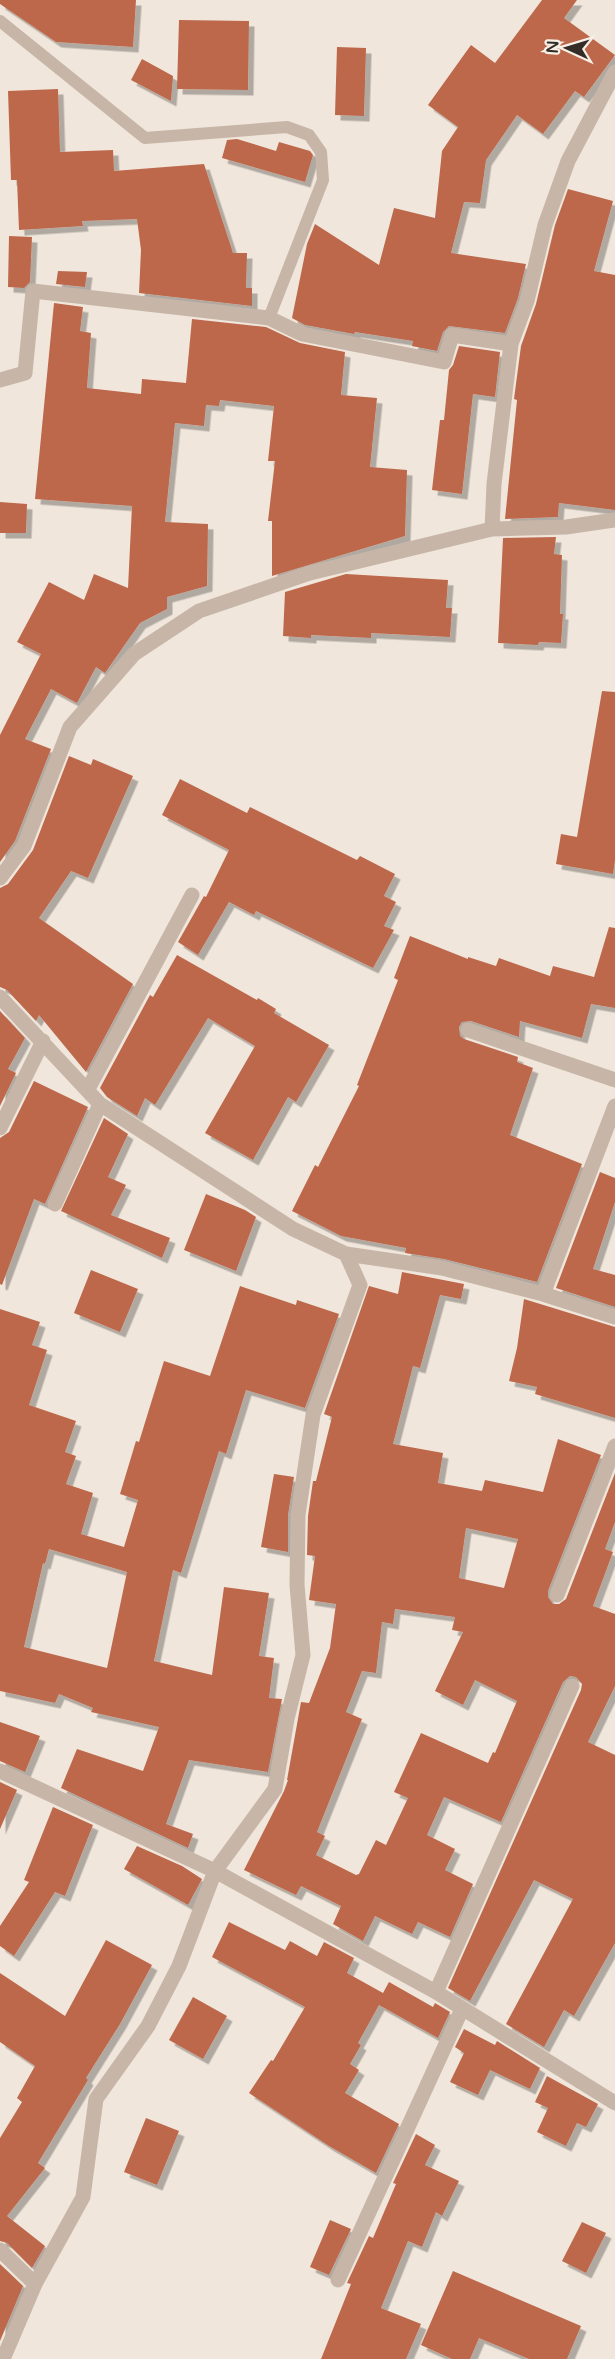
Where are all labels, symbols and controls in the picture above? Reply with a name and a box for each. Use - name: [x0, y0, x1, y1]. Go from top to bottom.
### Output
- north arrow: [537, 18, 597, 78]
- text: N: [543, 40, 563, 54]

